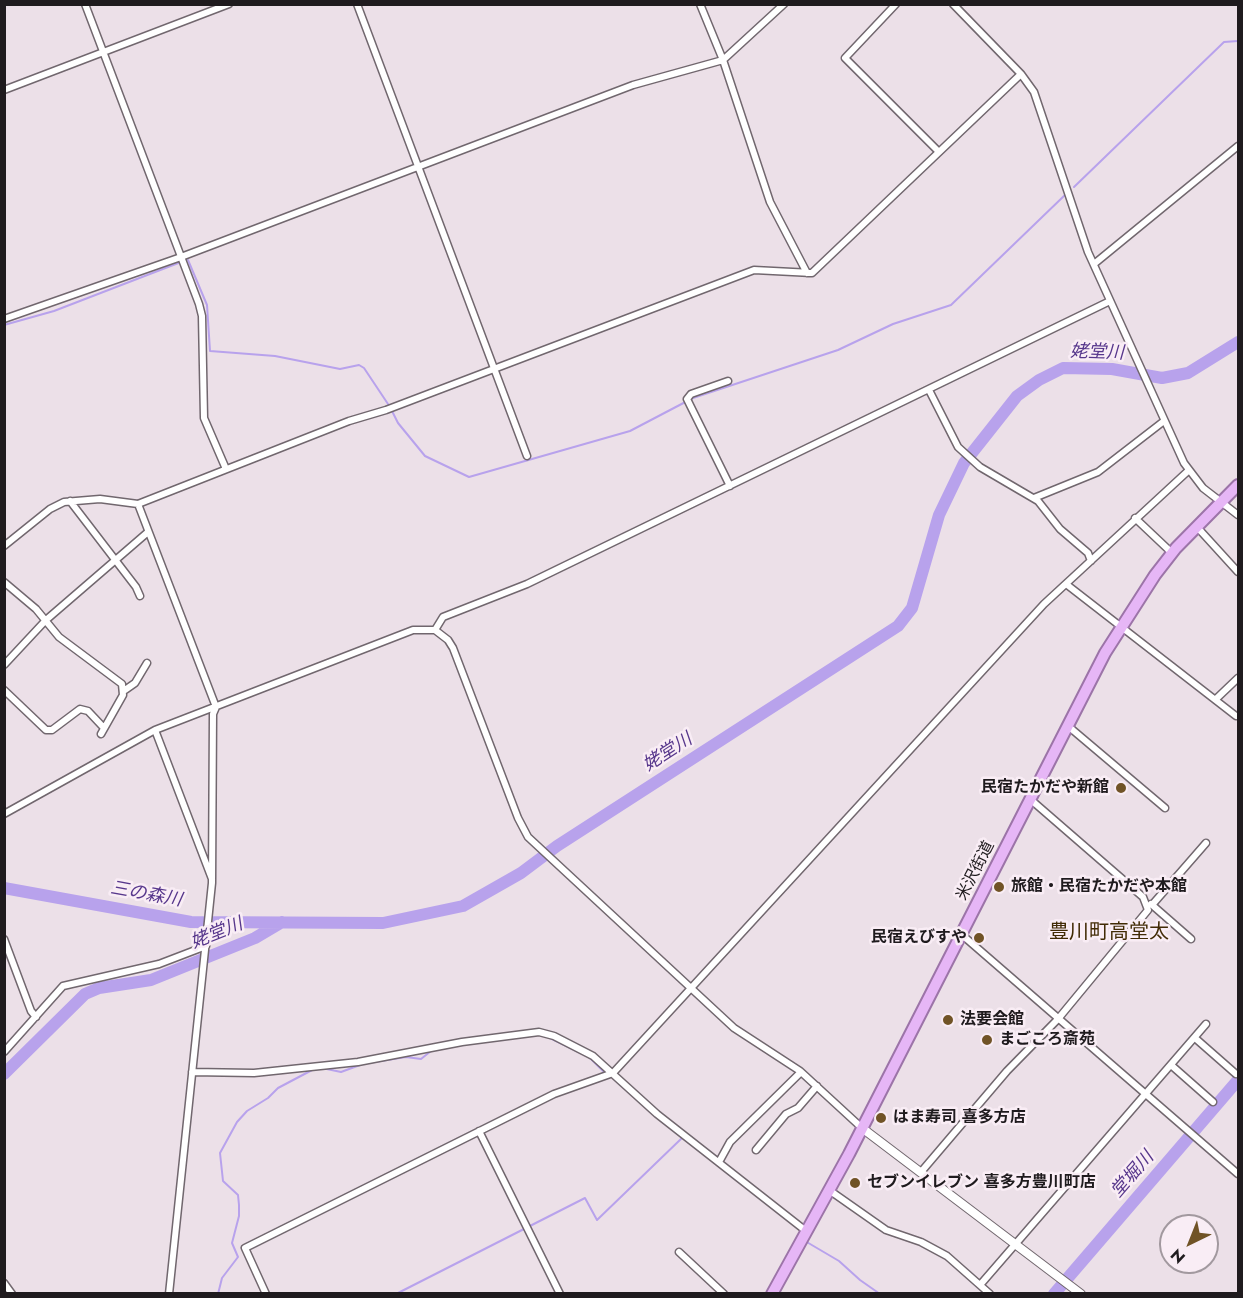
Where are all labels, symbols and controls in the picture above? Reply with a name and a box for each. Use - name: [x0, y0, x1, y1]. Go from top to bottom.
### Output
- water label: 姥堂川: [1070, 341, 1124, 365]
- water label: 姥堂川: [639, 729, 697, 777]
- place label: 民宿たかだや新館: [981, 778, 1109, 798]
- marker: 民宿たかだや新館: [1114, 781, 1128, 795]
- street label: 米沢街道: [953, 838, 999, 904]
- place label: 旅館・民宿たかだや本館: [1011, 877, 1187, 897]
- water label: 三の森川: [109, 878, 183, 912]
- marker: 旅館・民宿たかだや本館: [992, 880, 1006, 894]
- water label: 姥堂川: [188, 914, 246, 954]
- district label: 豊川町高堂太: [1049, 921, 1169, 945]
- place label: 民宿えびすや: [871, 928, 967, 948]
- marker: 民宿えびすや: [972, 931, 986, 945]
- place label: 法要会館: [960, 1010, 1024, 1030]
- marker: 法要会館: [941, 1013, 955, 1027]
- place label: まごころ斎苑: [999, 1030, 1095, 1050]
- marker: まごころ斎苑: [980, 1033, 994, 1047]
- place label: はま寿司 喜多方店: [893, 1108, 1026, 1128]
- marker: はま寿司 喜多方店: [874, 1111, 888, 1125]
- water label: 堂堀川: [1107, 1148, 1159, 1202]
- place label: セブンイレブン 喜多方豊川町店: [867, 1173, 1096, 1193]
- marker: セブンイレブン 喜多方豊川町店: [848, 1176, 862, 1190]
- north arrow: [1159, 1214, 1219, 1274]
- text: N: [1165, 1243, 1190, 1269]

